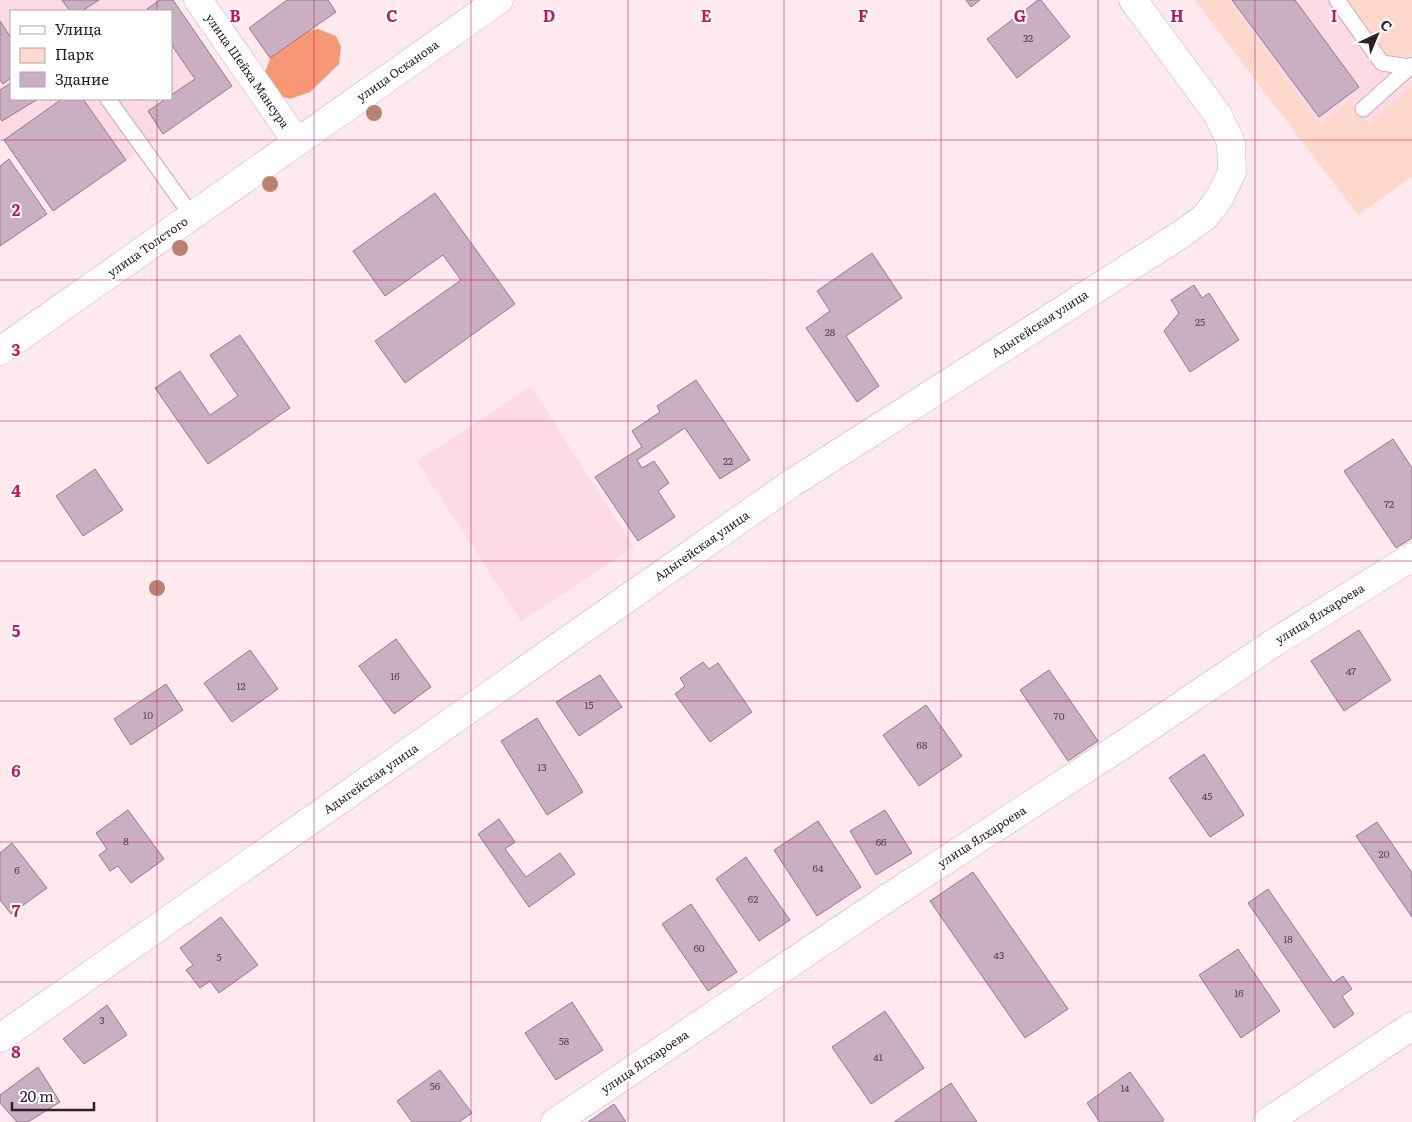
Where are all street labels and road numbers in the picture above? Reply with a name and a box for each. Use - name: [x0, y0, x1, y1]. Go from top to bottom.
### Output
- street label: улица Шейха Мансура: [201, 9, 295, 132]
- street label: улица Осканова: [353, 35, 443, 105]
- street label: улица Толстого: [104, 212, 191, 281]
- street label: Адыгейская улица: [987, 285, 1092, 361]
- street label: Адыгейская улица: [650, 505, 753, 585]
- street label: улица Ялхароева: [1271, 578, 1368, 648]
- street label: Адыгейская улица: [319, 738, 422, 818]
- street label: улица Ялхароева: [934, 800, 1030, 872]
- street label: улица Ялхароева: [597, 1025, 692, 1097]

